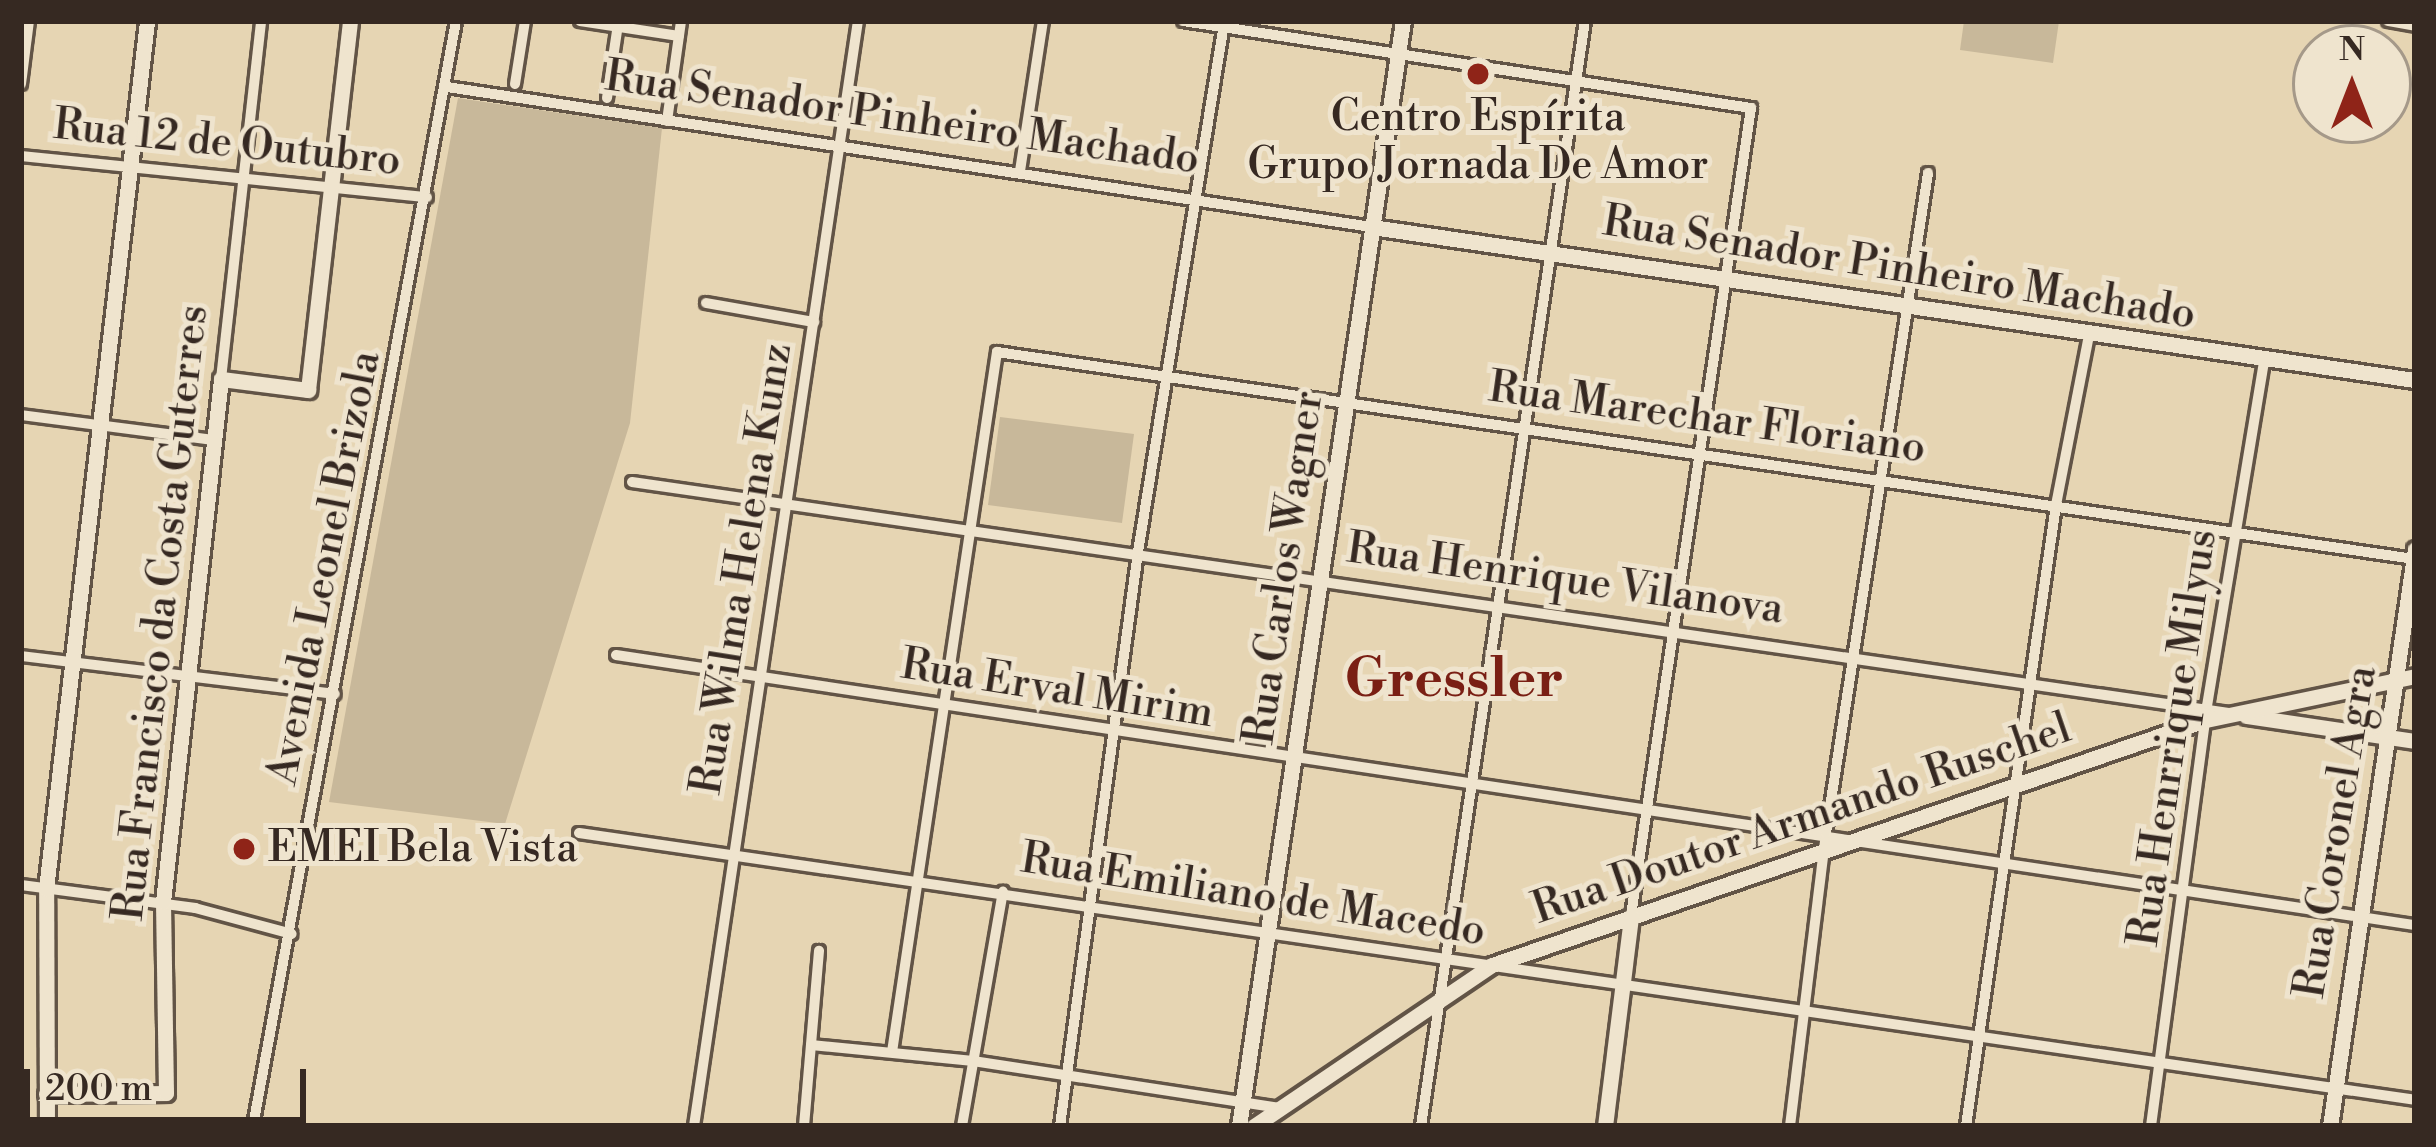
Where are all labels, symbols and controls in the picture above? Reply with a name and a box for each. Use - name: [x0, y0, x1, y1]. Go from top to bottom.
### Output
- north arrow: [2292, 24, 2412, 144]
- text: N: [2339, 30, 2365, 71]
- street label: Rua Senador Pinheiro Machado: [602, 52, 1202, 186]
- marker: Centro Espírita Grupo Jornada De Amor: [1465, 61, 1491, 87]
- place label: Centro Espírita Grupo Jornada De Amor: [1247, 93, 1709, 192]
- street label: Rua 12 de Outubro: [51, 101, 403, 187]
- street label: Rua Senador Pinheiro Machado: [1599, 197, 2199, 341]
- street label: Rua Francisco da Costa Guterres: [105, 303, 219, 923]
- street label: Rua Wilma Helena Kunz: [682, 340, 804, 798]
- street label: Avenida Leonel Brizola: [258, 347, 392, 789]
- street label: Rua Marechar Floriano: [1485, 363, 1929, 475]
- street label: Rua Carlos Wagner: [1235, 388, 1335, 748]
- street label: Rua Henrique Vilanova: [1343, 524, 1787, 636]
- street label: Rua Henrrique Milyus: [2120, 526, 2228, 950]
- street label: Rua Erval Mirim: [897, 640, 1217, 740]
- district label: Gressler: [1345, 648, 1563, 712]
- street label: Rua Coronel Agra: [2286, 662, 2388, 1002]
- street label: Rua Doutor Armando Ruschel: [1526, 704, 2078, 936]
- place label: EMEI Bela Vista: [268, 824, 578, 874]
- street label: Rua Emiliano de Macedo: [1017, 834, 1489, 958]
- marker: EMEI Bela Vista: [231, 836, 257, 862]
- scale bar: [30, 1045, 312, 1119]
- text: 200 m: [45, 1067, 152, 1112]

